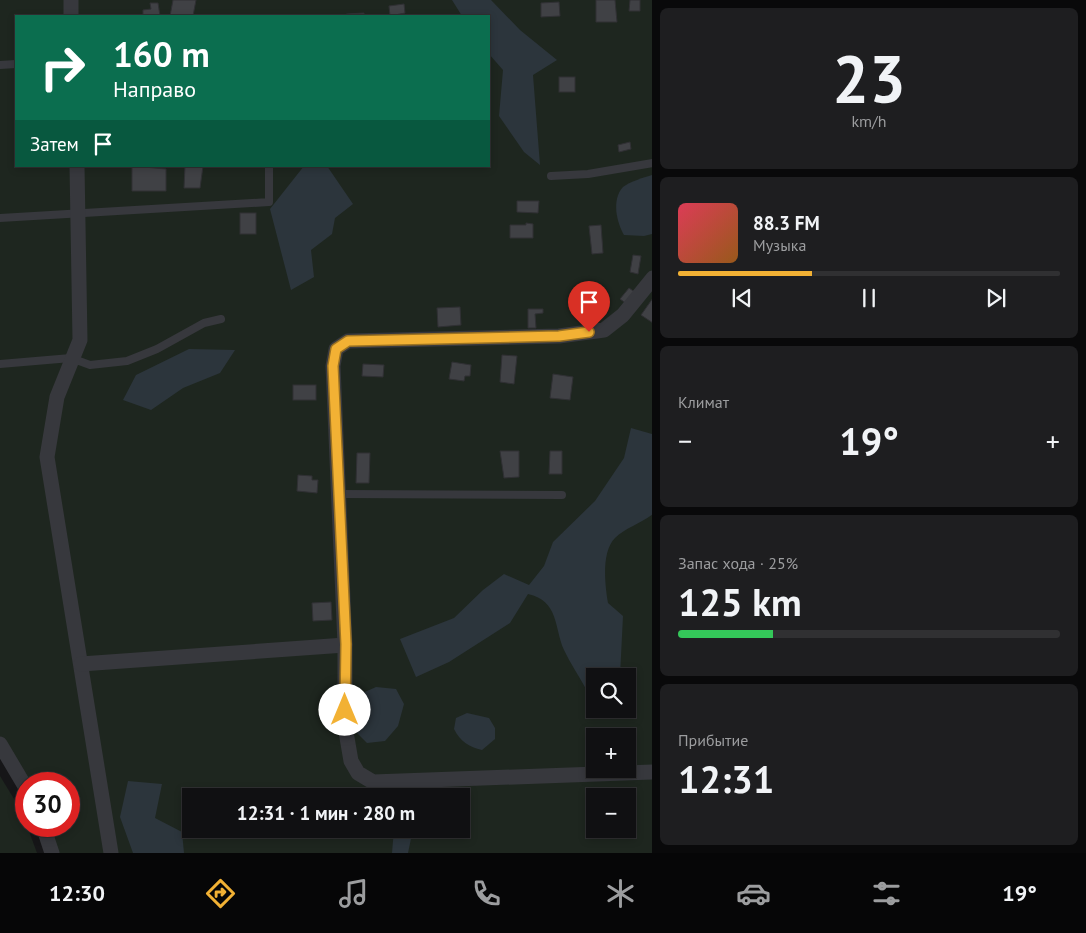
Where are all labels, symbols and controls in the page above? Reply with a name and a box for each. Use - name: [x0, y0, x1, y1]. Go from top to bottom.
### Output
- text: 160 m: [113, 31, 210, 77]
- icon: right: [30, 35, 95, 100]
- text: 23: [832, 36, 906, 120]
- text: Направо: [113, 75, 196, 103]
- text: km/h: [851, 111, 887, 131]
- icon: arrive: [89, 130, 117, 158]
- text: Затем: [30, 132, 79, 156]
- text: 88.3 FM: [753, 211, 820, 235]
- text: Музыка: [753, 235, 806, 255]
- pin: [568, 281, 610, 332]
- icon: previous: [728, 284, 756, 312]
- icon: pause: [855, 284, 883, 312]
- icon: next: [982, 284, 1010, 312]
- icon: arrive: [575, 288, 603, 316]
- text: Климат: [678, 392, 729, 412]
- text: 19°: [839, 416, 899, 465]
- text: −: [678, 422, 692, 459]
- text: +: [1046, 422, 1060, 459]
- text: Запас хода · 25%: [678, 553, 798, 573]
- text: 125 km: [678, 577, 802, 626]
- map controls: [586, 668, 636, 838]
- button: search: [586, 668, 636, 718]
- position arrow: [318, 683, 370, 735]
- button: +: [586, 728, 636, 778]
- text: Прибытие: [678, 730, 748, 750]
- text: 12:31: [678, 754, 774, 803]
- speed limit sign: 30: [15, 772, 80, 837]
- button: −: [586, 788, 636, 838]
- text: 12:31 · 1 мин · 280 m: [237, 801, 415, 825]
- icon: directions: [203, 876, 238, 911]
- icon: music: [336, 876, 371, 911]
- icon: phone: [469, 876, 504, 911]
- icon: climate: [603, 876, 638, 911]
- icon: car: [736, 876, 771, 911]
- icon: filters: [869, 876, 904, 911]
- text: 12:30: [49, 879, 105, 907]
- text: 19°: [1002, 879, 1037, 907]

